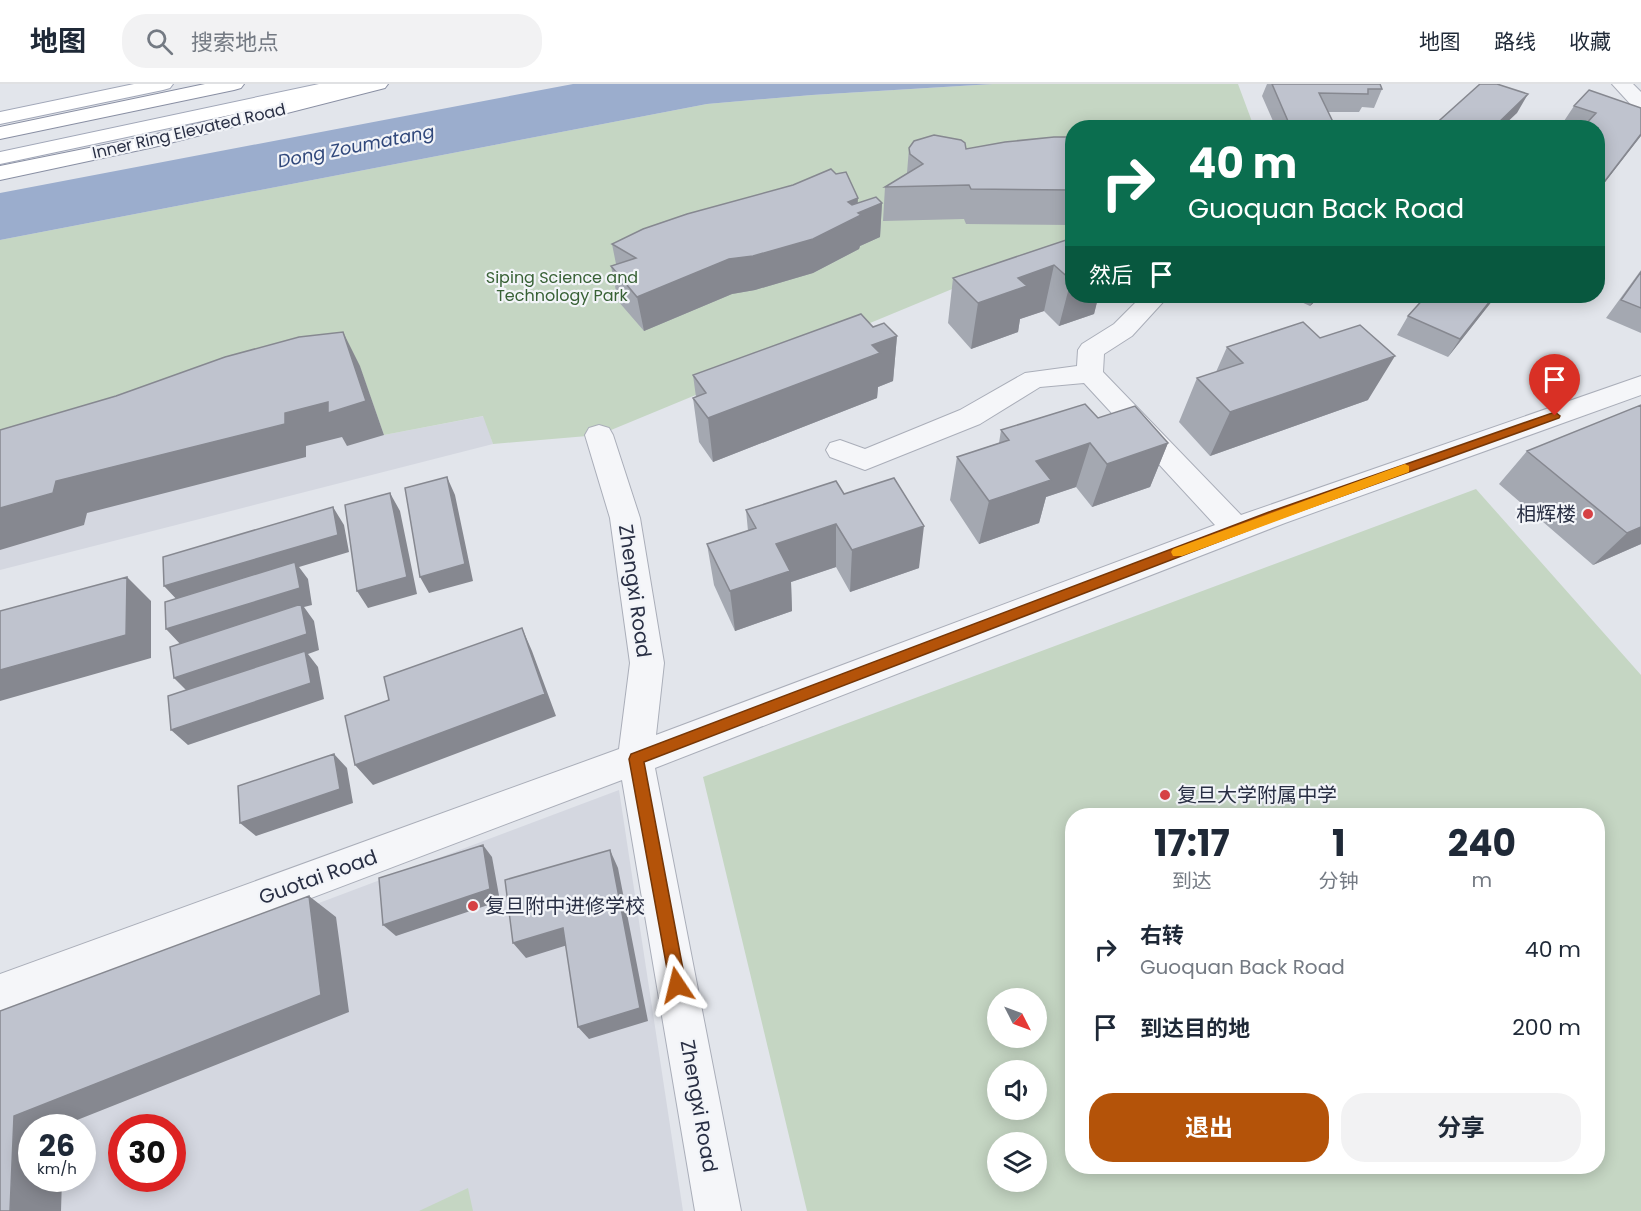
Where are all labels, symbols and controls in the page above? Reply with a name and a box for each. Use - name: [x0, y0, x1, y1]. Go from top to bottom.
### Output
- search box: [122, 14, 542, 68]
- text: 地图: [30, 22, 86, 61]
- icon: search: [143, 25, 176, 58]
- text: 搜索地点: [191, 27, 279, 58]
- text: 地图: [1419, 27, 1461, 56]
- text: 路线: [1494, 27, 1536, 56]
- text: 收藏: [1569, 27, 1611, 56]
- street label: Inner Ring Elevated Road: [90, 98, 288, 164]
- water label: Dong Zoumatang: [275, 119, 437, 173]
- text: 40 m: [1188, 134, 1297, 193]
- icon: right: [1089, 144, 1167, 222]
- text: Guoquan Back Road: [1188, 190, 1464, 227]
- icon: arrive: [1145, 258, 1178, 291]
- text: 然后: [1089, 260, 1133, 291]
- park label: Siping Science and Technology Park: [486, 266, 638, 307]
- pin: [1529, 354, 1580, 416]
- icon: arrive: [1538, 363, 1571, 396]
- place label: 相辉楼: [1516, 500, 1576, 528]
- marker: 相辉楼: [1581, 507, 1595, 521]
- street label: Zhengxi Road: [612, 523, 658, 659]
- place label: 复旦大学附属中学: [1177, 781, 1337, 809]
- marker: 复旦大学附属中学: [1158, 788, 1172, 802]
- text: 17:17: [1154, 818, 1230, 869]
- text: 1: [1332, 818, 1345, 869]
- text: 240: [1448, 818, 1516, 869]
- street label: Guotai Road: [255, 843, 381, 911]
- text: m: [1472, 866, 1492, 894]
- text: 到达: [1172, 867, 1212, 895]
- text: 分钟: [1319, 867, 1359, 895]
- place label: 复旦附中进修学校: [485, 892, 645, 920]
- marker: 复旦附中进修学校: [466, 899, 480, 913]
- text: 右转: [1140, 920, 1184, 951]
- icon: right: [1089, 933, 1122, 966]
- text: 40 m: [1525, 934, 1581, 965]
- position arrow: [645, 953, 709, 1017]
- text: Guoquan Back Road: [1140, 953, 1345, 981]
- north arrow: [987, 988, 1047, 1048]
- map controls: [987, 988, 1047, 1192]
- icon: arrive: [1089, 1011, 1122, 1044]
- text: 200 m: [1512, 1012, 1581, 1043]
- text: 到达目的地: [1140, 1013, 1250, 1044]
- street label: Zhengxi Road: [674, 1037, 724, 1175]
- button: sound: [987, 1060, 1047, 1120]
- button: 退出: [1089, 1093, 1329, 1162]
- button: 分享: [1341, 1093, 1581, 1162]
- speed limit sign: 30: [108, 1114, 186, 1192]
- text: 26: [39, 1124, 75, 1167]
- button: layers: [987, 1132, 1047, 1192]
- text: km/h: [37, 1158, 77, 1179]

